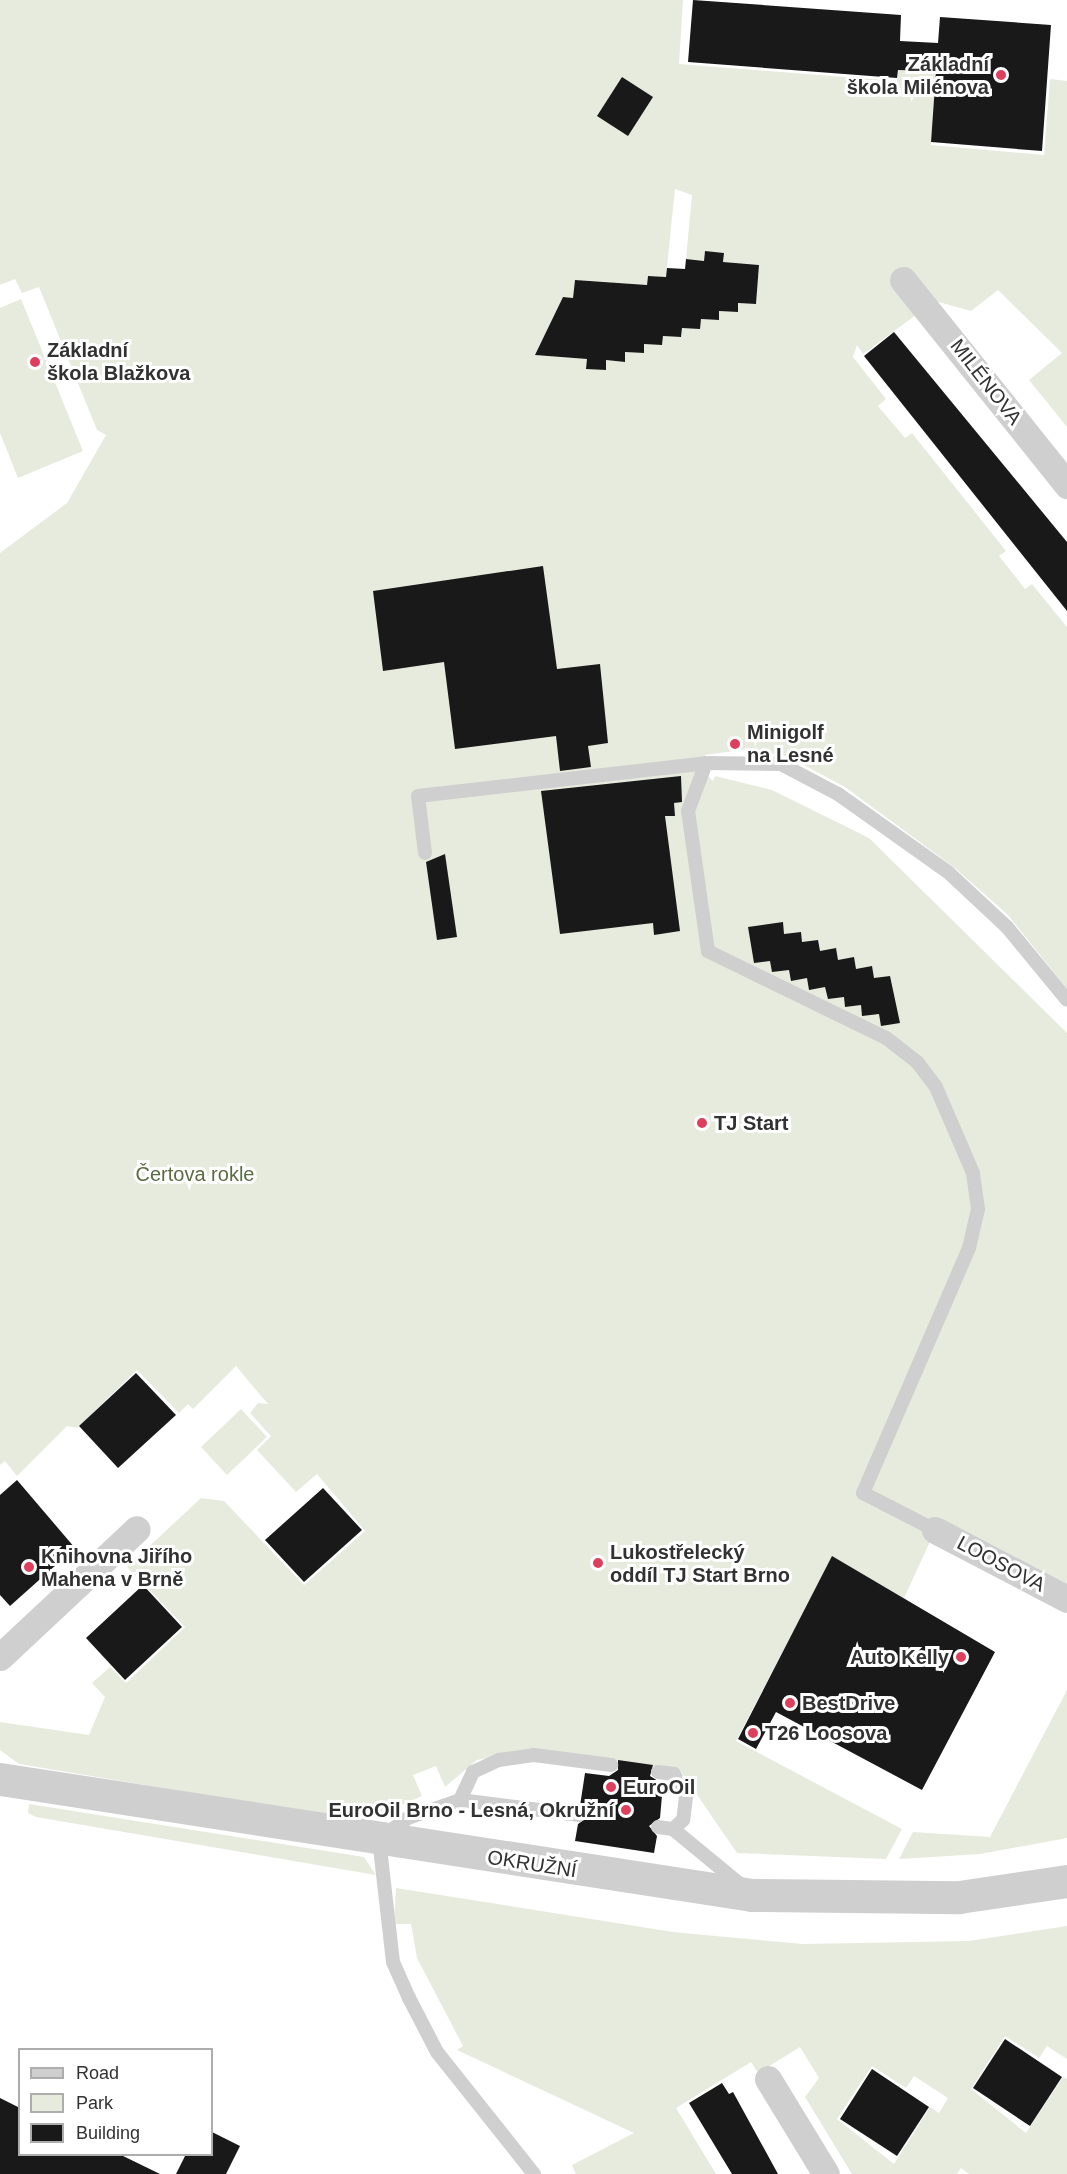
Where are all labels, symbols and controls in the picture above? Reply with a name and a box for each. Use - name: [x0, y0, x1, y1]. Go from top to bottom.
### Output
- place label: Základní škola Milénova: [847, 52, 989, 99]
- marker: Základní škola Milénova: [994, 68, 1008, 82]
- street label: MILÉNOVA: [945, 334, 1027, 430]
- place label: Základní škola Blažkova: [47, 338, 190, 385]
- marker: Základní škola Blažkova: [28, 355, 42, 369]
- place label: Minigolf na Lesné: [747, 720, 834, 767]
- marker: Minigolf na Lesné: [728, 737, 742, 751]
- place label: TJ Start: [714, 1111, 788, 1135]
- marker: TJ Start: [695, 1116, 709, 1130]
- park label: Čertova rokle: [136, 1162, 254, 1186]
- street label: LOOSOVA: [953, 1531, 1049, 1597]
- place label: Lukostřelecký oddíl TJ Start Brno: [610, 1540, 790, 1587]
- place label: Knihovna Jiřího Mahena v Brně: [41, 1544, 192, 1591]
- marker: Lukostřelecký oddíl TJ Start Brno: [591, 1556, 605, 1570]
- marker: Knihovna Jiřího Mahena v Brně: [22, 1560, 36, 1574]
- place label: Auto Kelly: [850, 1645, 949, 1669]
- marker: Auto Kelly: [954, 1650, 968, 1664]
- place label: BestDrive: [802, 1691, 895, 1715]
- marker: BestDrive: [783, 1696, 797, 1710]
- place label: T26 Loosova: [765, 1721, 887, 1745]
- marker: T26 Loosova: [746, 1726, 760, 1740]
- place label: EuroOil: [623, 1775, 695, 1799]
- marker: EuroOil: [604, 1780, 618, 1794]
- place label: EuroOil Brno - Lesná, Okružní: [328, 1798, 614, 1822]
- marker: EuroOil Brno - Lesná, Okružní: [619, 1803, 633, 1817]
- street label: OKRUŽNÍ: [486, 1845, 578, 1883]
- legend: [18, 2048, 213, 2156]
- text: Road: [76, 2063, 119, 2083]
- text: Park: [76, 2093, 113, 2113]
- text: Building: [76, 2123, 140, 2143]

